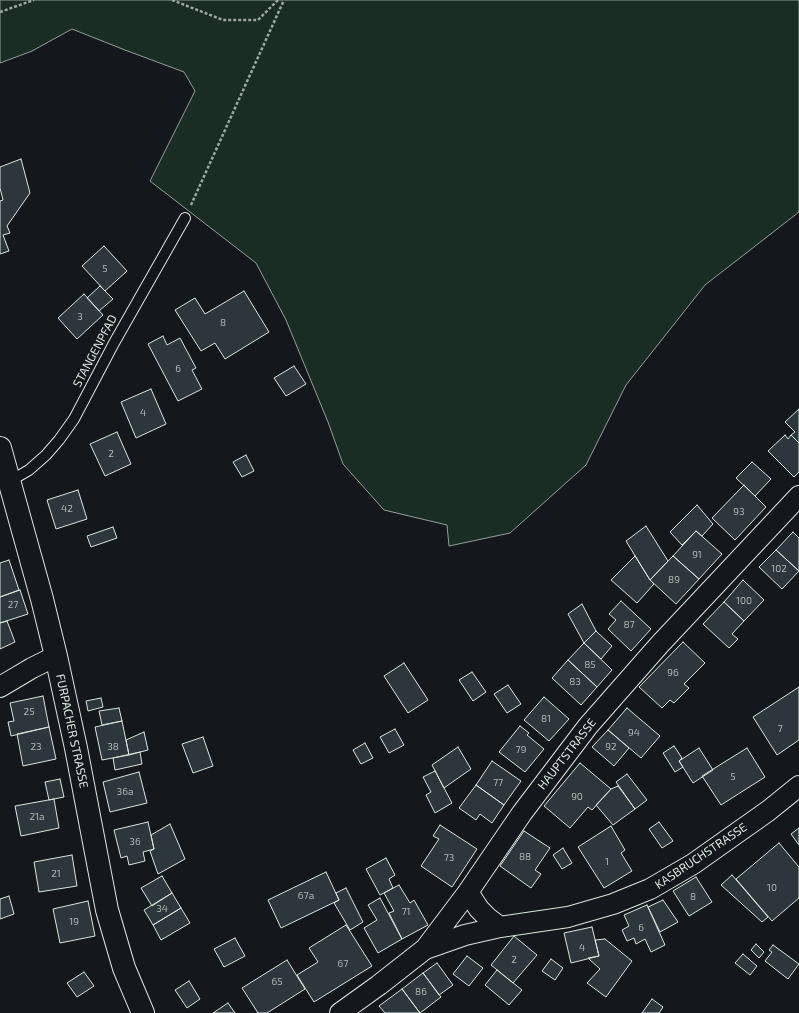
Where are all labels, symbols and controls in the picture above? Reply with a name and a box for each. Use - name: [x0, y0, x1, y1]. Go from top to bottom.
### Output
- house number: 5: [102, 263, 108, 275]
- house number: 3: [77, 311, 83, 323]
- street label: STANGENPFAD: [70, 312, 120, 390]
- house number: 8: [220, 317, 226, 329]
- house number: 6: [175, 363, 181, 375]
- house number: 4: [140, 407, 146, 419]
- house number: 2: [108, 448, 114, 460]
- house number: 42: [61, 503, 73, 515]
- house number: 93: [733, 506, 745, 518]
- house number: 91: [692, 549, 702, 561]
- house number: 102: [771, 563, 787, 575]
- house number: 89: [668, 574, 680, 586]
- house number: 100: [736, 595, 752, 607]
- house number: 27: [8, 599, 18, 611]
- house number: 87: [623, 619, 635, 631]
- house number: 85: [584, 659, 596, 671]
- house number: 96: [667, 667, 679, 679]
- street label: FURPACHER STRASSE: [53, 673, 91, 789]
- house number: 83: [569, 676, 581, 688]
- house number: 25: [24, 706, 34, 718]
- house number: 81: [541, 713, 551, 725]
- street label: HAUPTSTRASSE: [535, 716, 599, 792]
- house number: 7: [777, 723, 783, 735]
- house number: 94: [628, 727, 640, 739]
- house number: 23: [30, 741, 42, 753]
- house number: 38: [107, 741, 119, 753]
- house number: 92: [605, 741, 617, 753]
- house number: 79: [516, 744, 526, 756]
- house number: 5: [730, 771, 736, 783]
- house number: 77: [493, 777, 503, 789]
- house number: 36a: [117, 786, 133, 798]
- house number: 90: [571, 791, 583, 803]
- house number: 21a: [29, 811, 45, 823]
- street label: KASBRUCHSTRASSE: [652, 820, 750, 892]
- house number: 36: [129, 836, 141, 848]
- house number: 88: [519, 851, 531, 863]
- house number: 73: [444, 852, 454, 864]
- house number: 1: [605, 856, 609, 868]
- house number: 21: [51, 868, 61, 880]
- house number: 10: [767, 882, 777, 894]
- house number: 67a: [298, 890, 314, 902]
- house number: 8: [690, 891, 696, 903]
- house number: 34: [156, 903, 168, 915]
- house number: 71: [401, 906, 411, 918]
- house number: 19: [69, 916, 79, 928]
- house number: 6: [638, 922, 644, 934]
- house number: 4: [579, 942, 585, 954]
- house number: 2: [511, 954, 517, 966]
- house number: 67: [338, 958, 348, 970]
- house number: 65: [271, 976, 283, 988]
- house number: 86: [415, 986, 427, 998]

